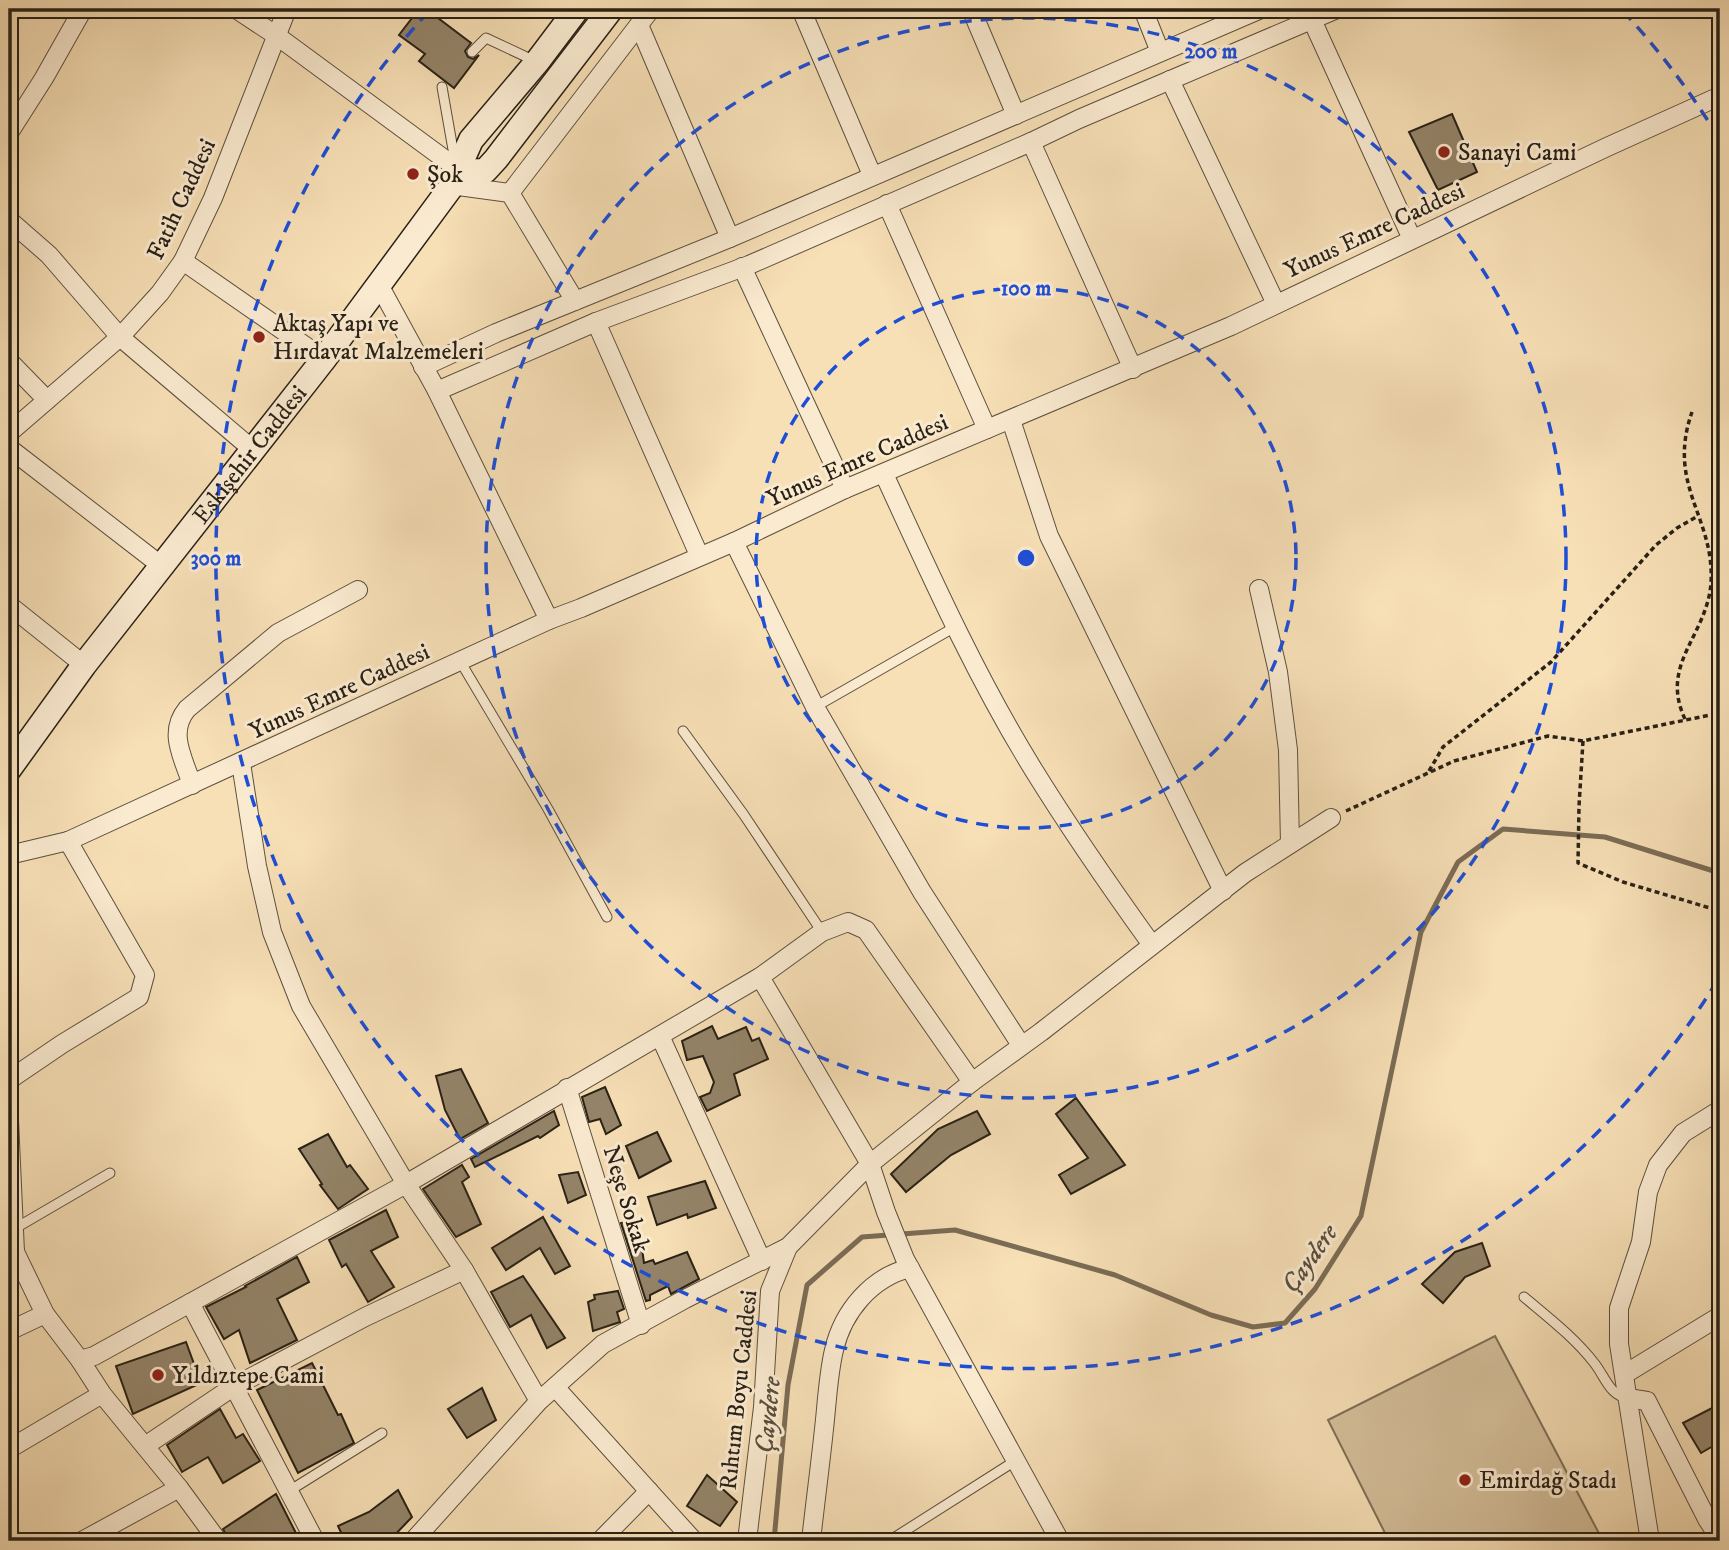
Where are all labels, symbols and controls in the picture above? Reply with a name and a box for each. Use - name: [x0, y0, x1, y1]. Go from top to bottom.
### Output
- text: 200 m: [1184, 39, 1238, 65]
- street label: Fatih Caddesi: [141, 134, 223, 265]
- place label: Sanayi Cami: [1458, 138, 1577, 168]
- marker: Sanayi Cami: [1436, 144, 1452, 160]
- place label: Şok: [427, 160, 463, 190]
- marker: Şok: [405, 166, 421, 182]
- street label: Yunus Emre Caddesi: [1279, 176, 1469, 286]
- text: 100 m: [1001, 276, 1051, 302]
- place label: Aktaş Yapı ve Hırdavat Malzemeleri: [273, 309, 484, 367]
- marker: Aktaş Yapı ve Hırdavat Malzemeleri: [251, 329, 267, 345]
- street label: Eskişehir Caddesi: [186, 379, 314, 530]
- street label: Yunus Emre Caddesi: [762, 407, 953, 514]
- text: 300 m: [191, 546, 242, 572]
- centre of rings: [1014, 546, 1038, 570]
- street label: Yunus Emre Caddesi: [244, 637, 434, 747]
- street label: Neşe Sokak: [596, 1142, 657, 1257]
- water label: Çaydere: [1275, 1217, 1346, 1300]
- street label: Rıhtım Boyu Caddesi: [714, 1289, 764, 1492]
- place label: Yıldıztepe Cami: [172, 1361, 324, 1391]
- marker: Yıldıztepe Cami: [150, 1367, 166, 1383]
- water label: Çaydere: [748, 1374, 789, 1455]
- place label: Emirdağ Stadı: [1479, 1466, 1617, 1496]
- marker: Emirdağ Stadı: [1457, 1472, 1473, 1488]

